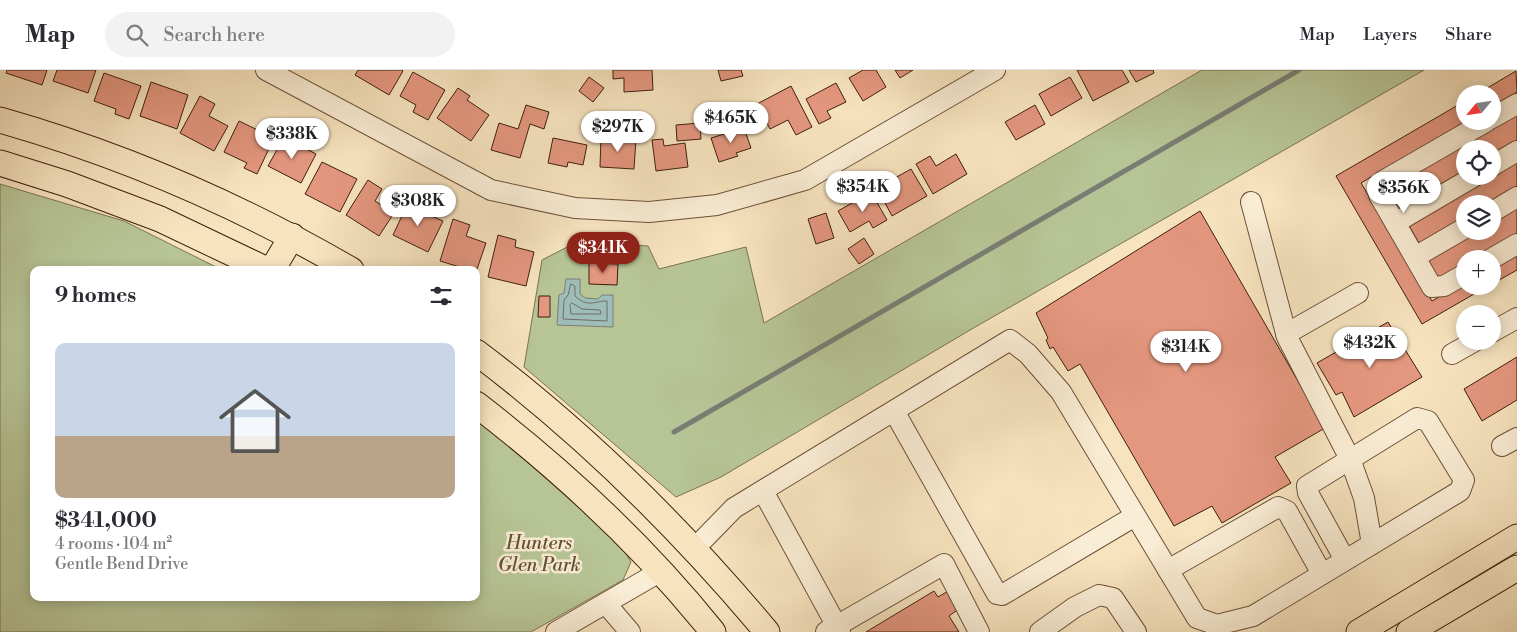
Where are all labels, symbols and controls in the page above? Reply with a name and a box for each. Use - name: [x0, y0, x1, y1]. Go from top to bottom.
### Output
- search box: [105, 12, 455, 57]
- text: Map: [25, 20, 75, 50]
- icon: search: [123, 21, 151, 49]
- text: Search here: [163, 23, 265, 47]
- text: Map: [1300, 23, 1335, 46]
- text: Layers: [1363, 23, 1417, 46]
- text: Share: [1445, 23, 1492, 46]
- north arrow: [1456, 85, 1501, 130]
- map controls: [1456, 85, 1501, 350]
- pin: $465K: [696, 102, 766, 144]
- text: $465K: [704, 108, 758, 128]
- pin: $297K: [583, 111, 653, 153]
- text: $297K: [592, 117, 644, 137]
- pin: $338K: [257, 118, 327, 160]
- text: $338K: [266, 124, 318, 144]
- button: locate: [1456, 140, 1501, 185]
- pin: $354K: [828, 170, 898, 213]
- pin: $356K: [1369, 172, 1439, 214]
- text: $354K: [836, 177, 890, 197]
- text: $356K: [1378, 178, 1430, 198]
- pin: $308K: [383, 184, 453, 227]
- text: $308K: [391, 191, 445, 211]
- button: layers: [1456, 195, 1501, 240]
- pin: $341K: [568, 232, 638, 274]
- text: $341K: [578, 238, 628, 258]
- button: +: [1456, 250, 1501, 295]
- icon: filters: [427, 282, 455, 310]
- text: 9 homes: [55, 283, 136, 309]
- button: −: [1456, 305, 1501, 350]
- pin: $432K: [1335, 326, 1405, 369]
- pin: $314K: [1151, 330, 1221, 373]
- text: $432K: [1344, 333, 1396, 353]
- text: $314K: [1161, 337, 1211, 357]
- icon: home: [210, 376, 300, 466]
- text: $341,000: [55, 508, 157, 534]
- park label: Hunters Glen Park: [498, 531, 580, 577]
- text: 4 rooms · 104 m²: [55, 534, 172, 554]
- text: Gentle Bend Drive: [55, 554, 188, 574]

